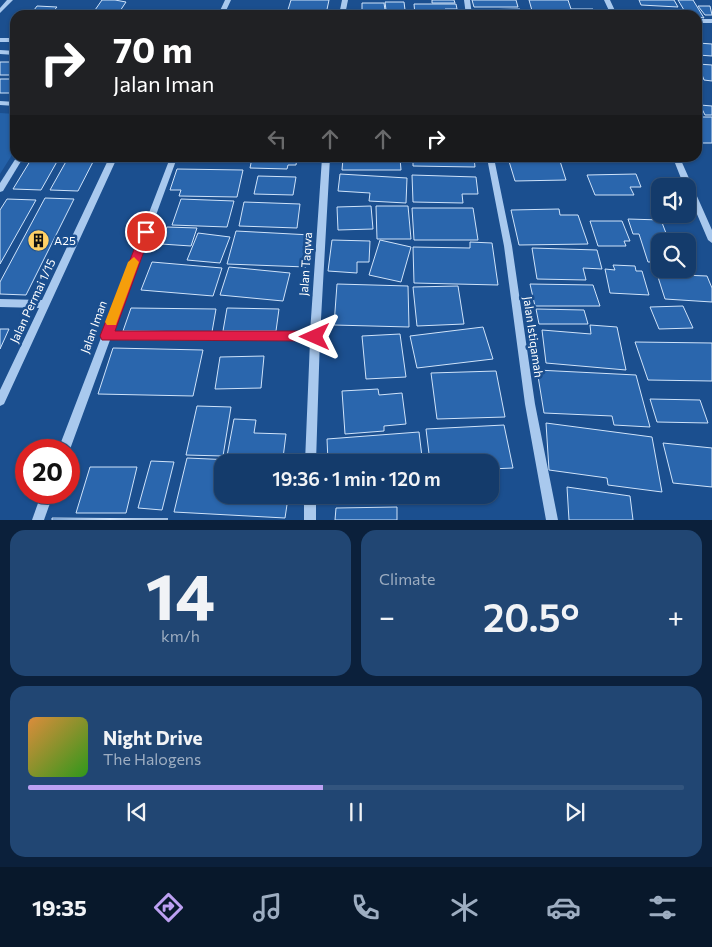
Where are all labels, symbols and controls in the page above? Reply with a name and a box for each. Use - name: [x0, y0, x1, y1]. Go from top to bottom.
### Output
- text: 70 m: [113, 27, 193, 70]
- icon: right: [30, 30, 95, 95]
- text: Jalan Iman: [113, 70, 214, 97]
- icon: left: [263, 125, 291, 153]
- icon: ahead: [316, 125, 344, 153]
- icon: ahead: [369, 125, 397, 153]
- icon: right: [422, 125, 450, 153]
- map controls: [651, 178, 696, 278]
- button: sound: [651, 178, 696, 223]
- pin: [125, 211, 167, 253]
- icon: arrive: [132, 218, 160, 246]
- building icon: A25: [26, 229, 50, 253]
- street label: Jalan Taqwa: [296, 232, 315, 296]
- place label: A25: [54, 233, 76, 247]
- button: search: [651, 233, 696, 278]
- street label: Jalan Permai 1/15: [6, 256, 59, 345]
- street label: Jalan Istiqamah: [520, 295, 547, 379]
- street label: Jalan Iman: [77, 298, 110, 355]
- position arrow: [288, 310, 340, 362]
- speed limit sign: 20: [15, 439, 80, 504]
- text: 19:36 · 1 min · 120 m: [272, 467, 441, 490]
- text: 14: [146, 554, 215, 633]
- text: Climate: [379, 569, 435, 588]
- text: 20.5°: [483, 593, 579, 640]
- text: −: [379, 599, 395, 633]
- text: +: [668, 599, 684, 633]
- text: km/h: [161, 626, 200, 645]
- text: Night Drive: [103, 726, 203, 749]
- text: The Halogens: [103, 749, 201, 768]
- icon: previous: [123, 798, 151, 826]
- icon: pause: [342, 798, 370, 826]
- icon: next: [561, 798, 589, 826]
- icon: directions: [151, 890, 186, 925]
- icon: music: [250, 890, 285, 925]
- icon: phone: [348, 890, 383, 925]
- icon: climate: [447, 890, 482, 925]
- icon: car: [546, 890, 581, 925]
- icon: filters: [645, 890, 680, 925]
- text: 19:35: [32, 894, 87, 921]

